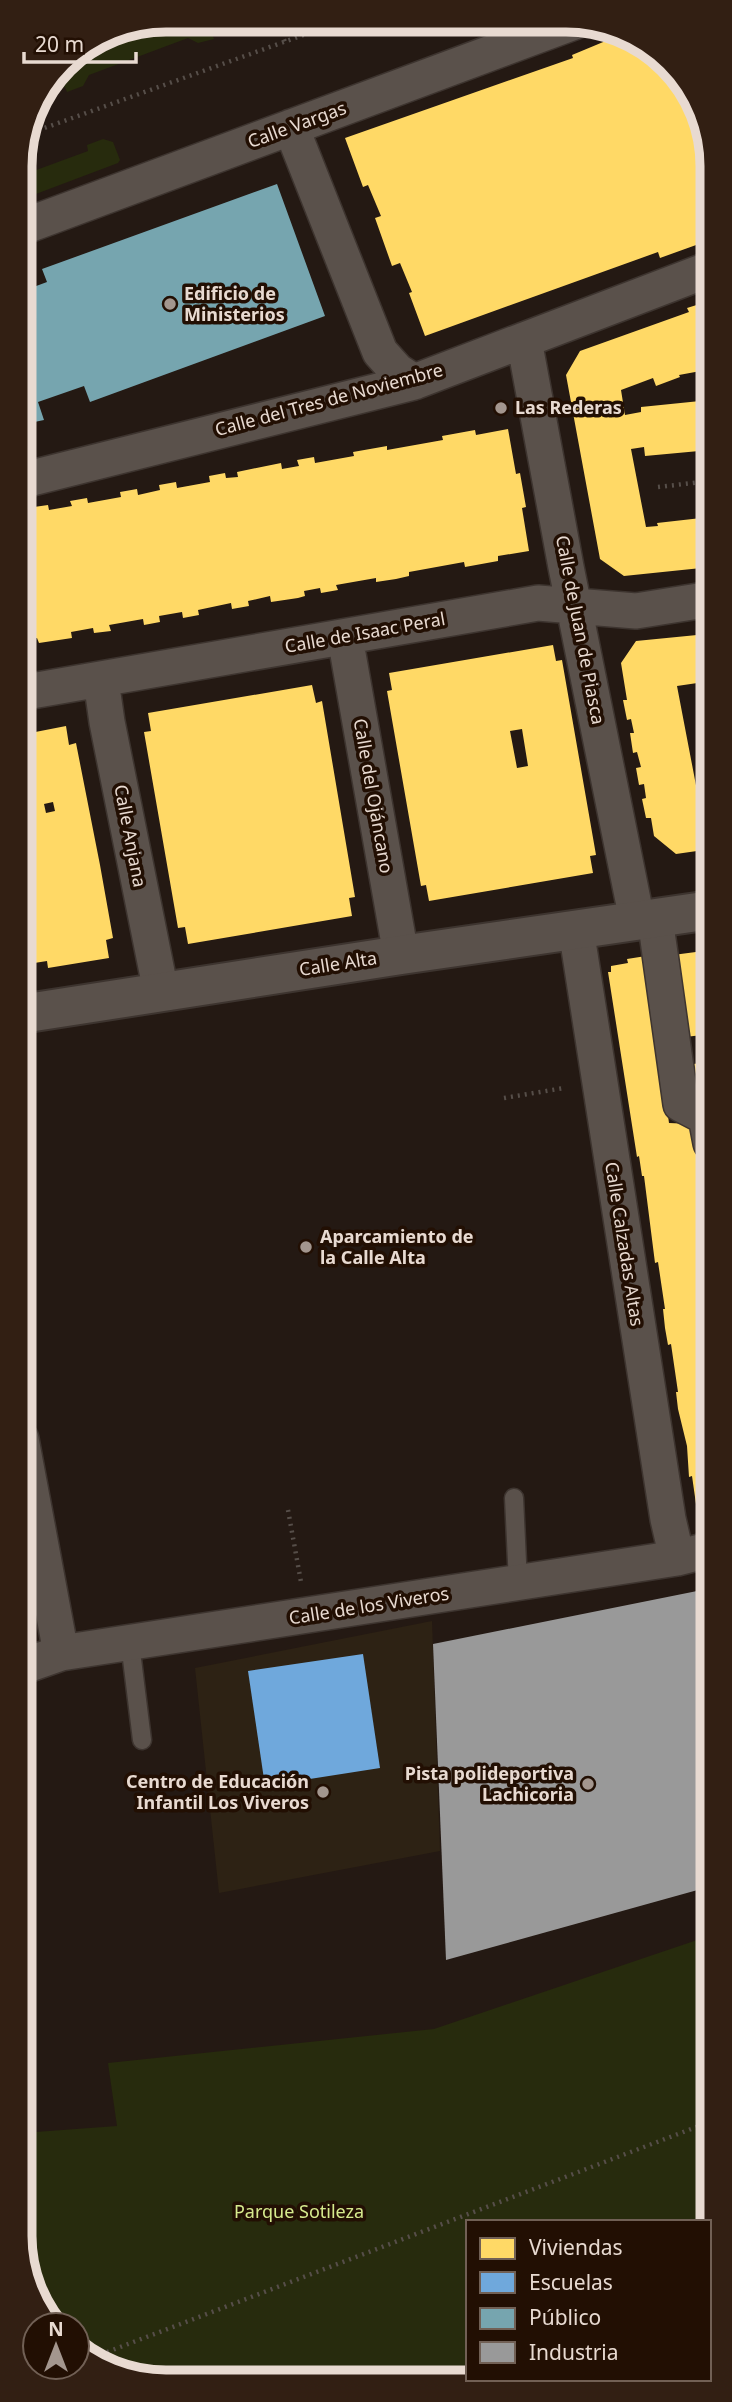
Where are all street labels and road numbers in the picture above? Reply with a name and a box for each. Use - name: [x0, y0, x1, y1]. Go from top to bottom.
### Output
- street label: Calle Vargas: [244, 95, 349, 153]
- street label: Calle del Tres de Noviembre: [212, 357, 445, 441]
- street label: Calle de Juan de Piasca: [551, 533, 611, 727]
- street label: Calle de Isaac Peral: [283, 606, 447, 658]
- street label: Calle del Ojáncano: [349, 717, 399, 875]
- street label: Calle Anjana: [109, 782, 153, 889]
- street label: Calle Alta: [297, 945, 378, 981]
- street label: Calle Calzadas Altas: [600, 1160, 650, 1328]
- street label: Calle de los Viveros: [287, 1581, 451, 1630]

